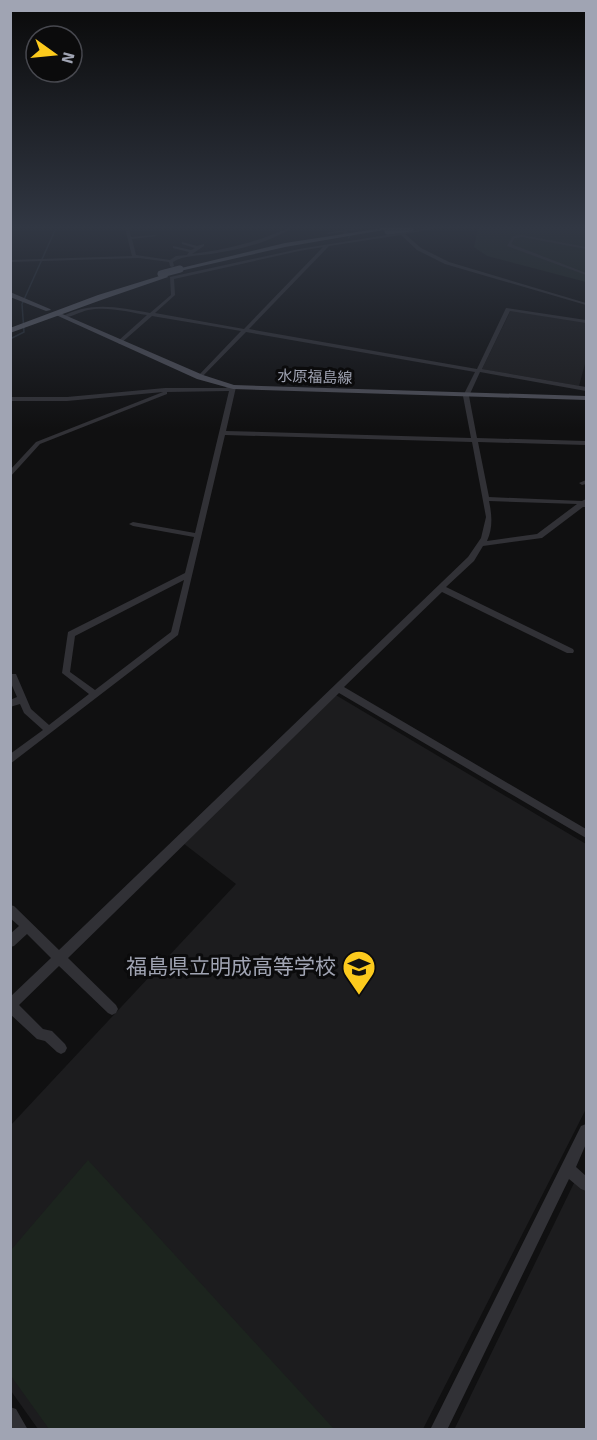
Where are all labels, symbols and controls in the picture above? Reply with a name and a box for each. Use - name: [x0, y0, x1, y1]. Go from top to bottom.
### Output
- north arrow: [24, 24, 84, 84]
- text: N: [56, 50, 79, 66]
- street label: 水原福島線: [277, 367, 353, 387]
- school or university icon: 福島県立明成高等学校: [341, 949, 377, 996]
- place label: 福島県立明成高等学校: [126, 954, 336, 980]

